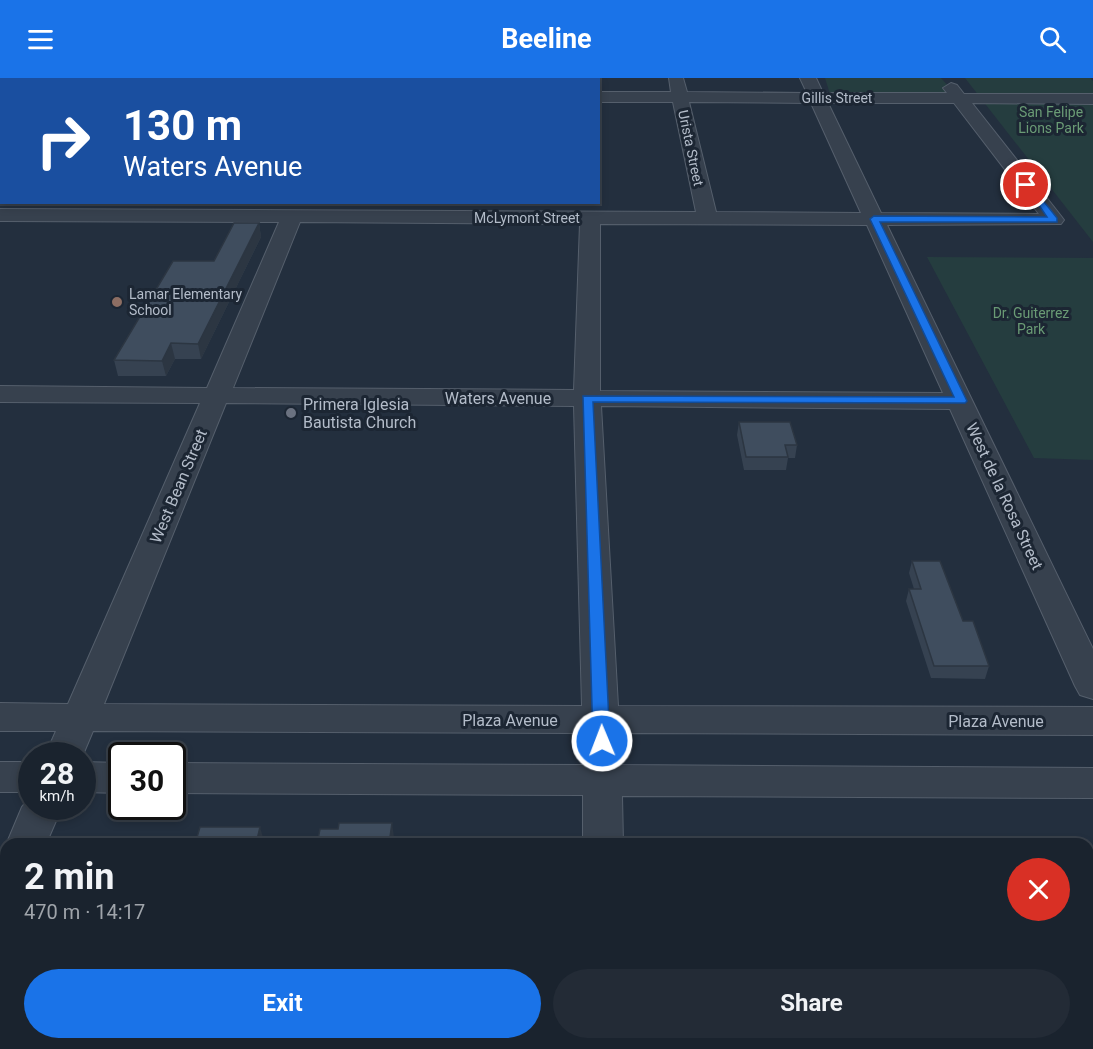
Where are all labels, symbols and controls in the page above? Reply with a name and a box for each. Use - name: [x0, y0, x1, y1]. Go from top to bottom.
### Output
- icon: menu: [24, 23, 57, 56]
- text: Beeline: [501, 23, 592, 55]
- icon: search: [1036, 23, 1069, 56]
- street label: Gillis Street: [802, 90, 873, 106]
- text: 130 m: [123, 101, 242, 150]
- icon: right: [24, 102, 102, 180]
- park label: San Felipe Lions Park: [1018, 104, 1085, 136]
- street label: Urista Street: [675, 109, 707, 188]
- text: Waters Avenue: [123, 151, 302, 183]
- pin: [1000, 159, 1051, 210]
- icon: arrive: [1009, 168, 1042, 201]
- street label: McLymont Street: [474, 210, 580, 226]
- place label: Lamar Elementary School: [129, 286, 243, 318]
- marker: Lamar Elementary School: [110, 295, 124, 309]
- park label: Dr. Guiterrez Park: [993, 305, 1069, 337]
- street label: Waters Avenue: [445, 389, 551, 408]
- place label: Primera Iglesia Bautista Church: [303, 395, 416, 432]
- marker: Primera Iglesia Bautista Church: [284, 406, 298, 420]
- street label: West de la Rosa Street: [962, 420, 1047, 573]
- street label: West Bean Street: [146, 426, 211, 546]
- position arrow: [570, 709, 634, 773]
- street label: Plaza Avenue: [462, 711, 558, 730]
- street label: Plaza Avenue: [948, 712, 1044, 731]
- speed limit sign: 30: [108, 742, 186, 820]
- text: 28: [40, 756, 74, 791]
- text: km/h: [39, 787, 75, 805]
- text: 2 min: [24, 856, 115, 898]
- button: close: [1007, 858, 1070, 921]
- text: 470 m · 14:17: [24, 900, 145, 924]
- button: Exit: [24, 969, 541, 1038]
- button: Share: [553, 969, 1070, 1038]

